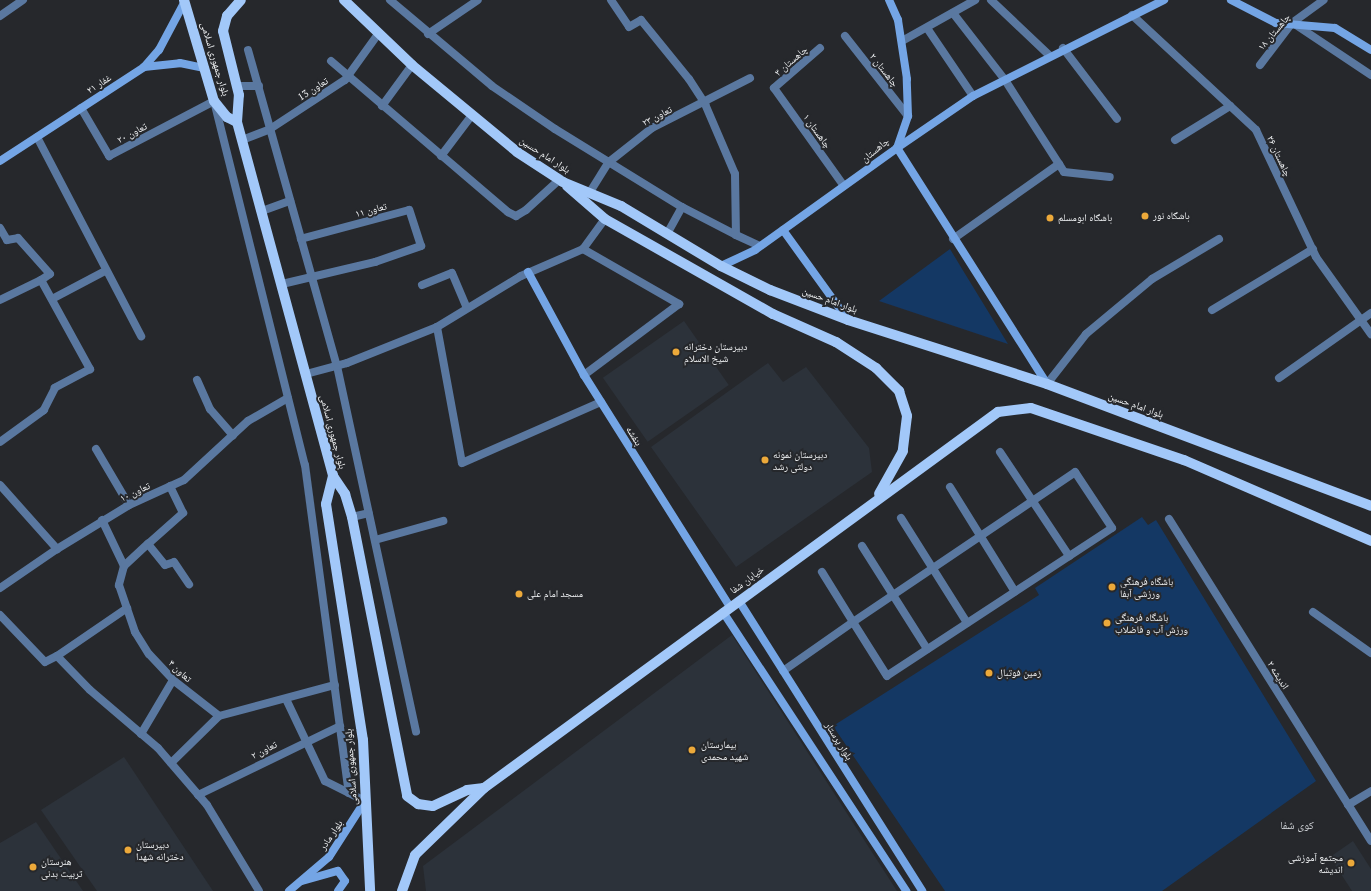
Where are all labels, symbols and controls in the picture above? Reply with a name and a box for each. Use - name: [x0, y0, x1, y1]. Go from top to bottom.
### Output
- street label: چاهستان ۱۸: [1255, 11, 1293, 53]
- street label: بلوار جمهوری اسلامی: [198, 21, 232, 97]
- street label: چاهستان ۳: [772, 44, 810, 78]
- street label: چاهستان ۲: [867, 51, 901, 89]
- street label: غفار ۲۱: [85, 72, 113, 96]
- street label: تعاون 13: [296, 75, 330, 103]
- street label: تعاون ۲۳: [640, 103, 674, 129]
- street label: چاهستان ۱: [801, 111, 833, 151]
- street label: تعاون ۲۰: [115, 120, 149, 146]
- street label: بلوار امام حسین: [518, 134, 572, 176]
- street label: چاهستان ۲۶: [1264, 134, 1294, 178]
- street label: چاهستان: [859, 135, 891, 165]
- street label: تعاون ۱۱: [354, 200, 388, 220]
- place label: باشگاه نور: [1153, 210, 1190, 222]
- marker: باشگاه نور: [1140, 211, 1150, 221]
- place label: باشگاه ابومسلم: [1058, 212, 1112, 224]
- marker: باشگاه ابومسلم: [1045, 213, 1055, 223]
- street label: بلوار امام حسین: [801, 284, 859, 316]
- place label: دبیرستان دخترانه شیخ الاسلام: [684, 340, 747, 364]
- marker: دبیرستان دخترانه شیخ الاسلام: [671, 347, 681, 357]
- street label: بلوار امام حسین: [1107, 389, 1165, 421]
- street label: بلوار جمهوری اسلامی: [317, 394, 349, 470]
- street label: بنفشه: [623, 424, 645, 448]
- place label: دبیرستان نمونه دولتی رشد: [773, 448, 827, 472]
- marker: دبیرستان نمونه دولتی رشد: [760, 455, 770, 465]
- street label: تعاون ۱۰: [118, 480, 152, 504]
- street label: خیابان شفا: [728, 563, 766, 597]
- place label: باشگاه فرهنگی ورزشی آبفا: [1120, 575, 1173, 598]
- marker: باشگاه فرهنگی ورزشی آبفا: [1107, 582, 1117, 592]
- place label: مسجد امام علی: [527, 588, 583, 600]
- marker: مسجد امام علی: [514, 589, 524, 599]
- place label: باشگاه فرهنگی ورزش آب و فاضلاب: [1115, 611, 1188, 634]
- marker: باشگاه فرهنگی ورزش آب و فاضلاب: [1102, 618, 1112, 628]
- street label: تعاون ۴: [166, 657, 194, 685]
- street label: اندیشه ۲: [1265, 659, 1291, 691]
- place label: زمین فوتبال: [997, 667, 1041, 679]
- marker: زمین فوتبال: [984, 668, 994, 678]
- street label: بلوار پرستار: [823, 720, 855, 762]
- street label: بلوار جمهوری اسلامی: [342, 728, 360, 806]
- street label: تعاون ۲: [249, 738, 279, 762]
- place label: بیمارستان شهید محمدی: [701, 738, 748, 762]
- marker: بیمارستان شهید محمدی: [686, 744, 698, 756]
- street label: بلوار مادر: [317, 818, 345, 852]
- district label: کوی شفا: [1280, 818, 1314, 832]
- place label: دبیرستان دخترانه شهدا: [136, 838, 184, 862]
- marker: دبیرستان دخترانه شهدا: [123, 845, 133, 855]
- place label: مجتمع آموزشی اندیشه: [1288, 851, 1343, 874]
- place label: هنرستان تربیت بدنی: [41, 855, 83, 878]
- marker: مجتمع آموزشی اندیشه: [1346, 858, 1356, 868]
- marker: هنرستان تربیت بدنی: [28, 862, 38, 872]

